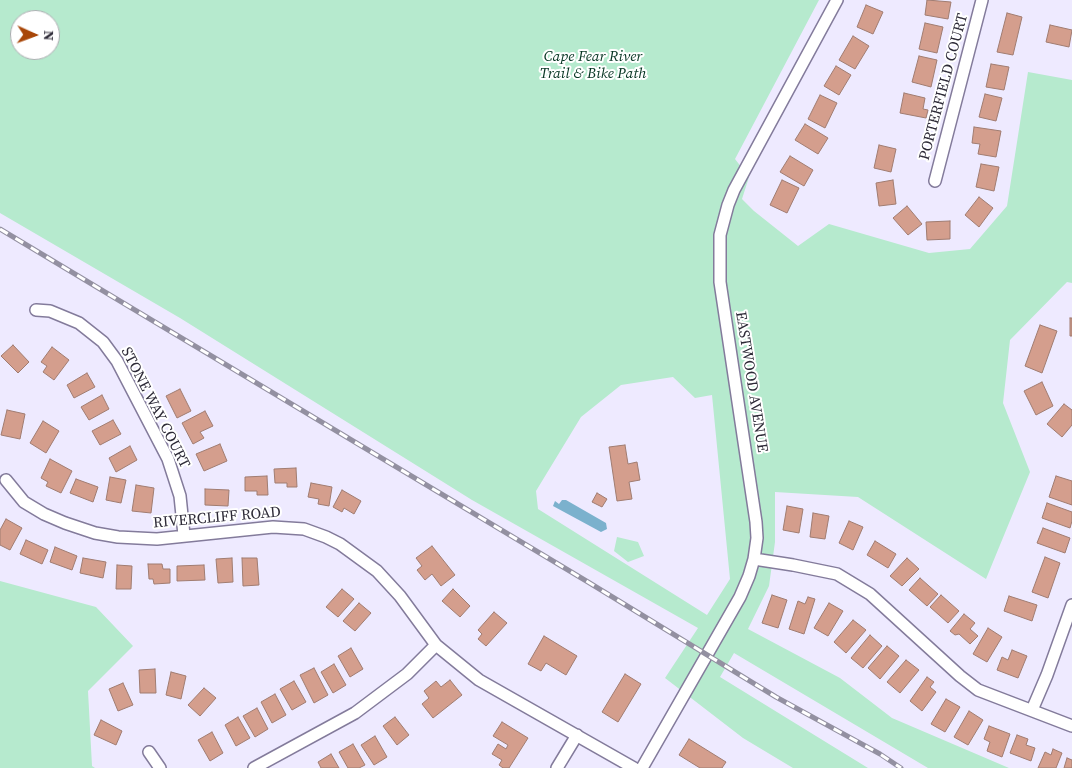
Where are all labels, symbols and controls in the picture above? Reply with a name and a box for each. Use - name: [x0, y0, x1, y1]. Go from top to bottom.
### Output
- north arrow: [10, 10, 60, 60]
- street label: PORTERFIELD COURT: [916, 12, 972, 162]
- text: N: [39, 30, 59, 41]
- park label: Cape Fear River Trail & Bike Path: [540, 48, 646, 83]
- street label: EASTWOOD AVENUE: [731, 310, 771, 454]
- street label: STONE WAY COURT: [117, 345, 193, 471]
- street label: RIVERCLIFF ROAD: [152, 503, 282, 533]

